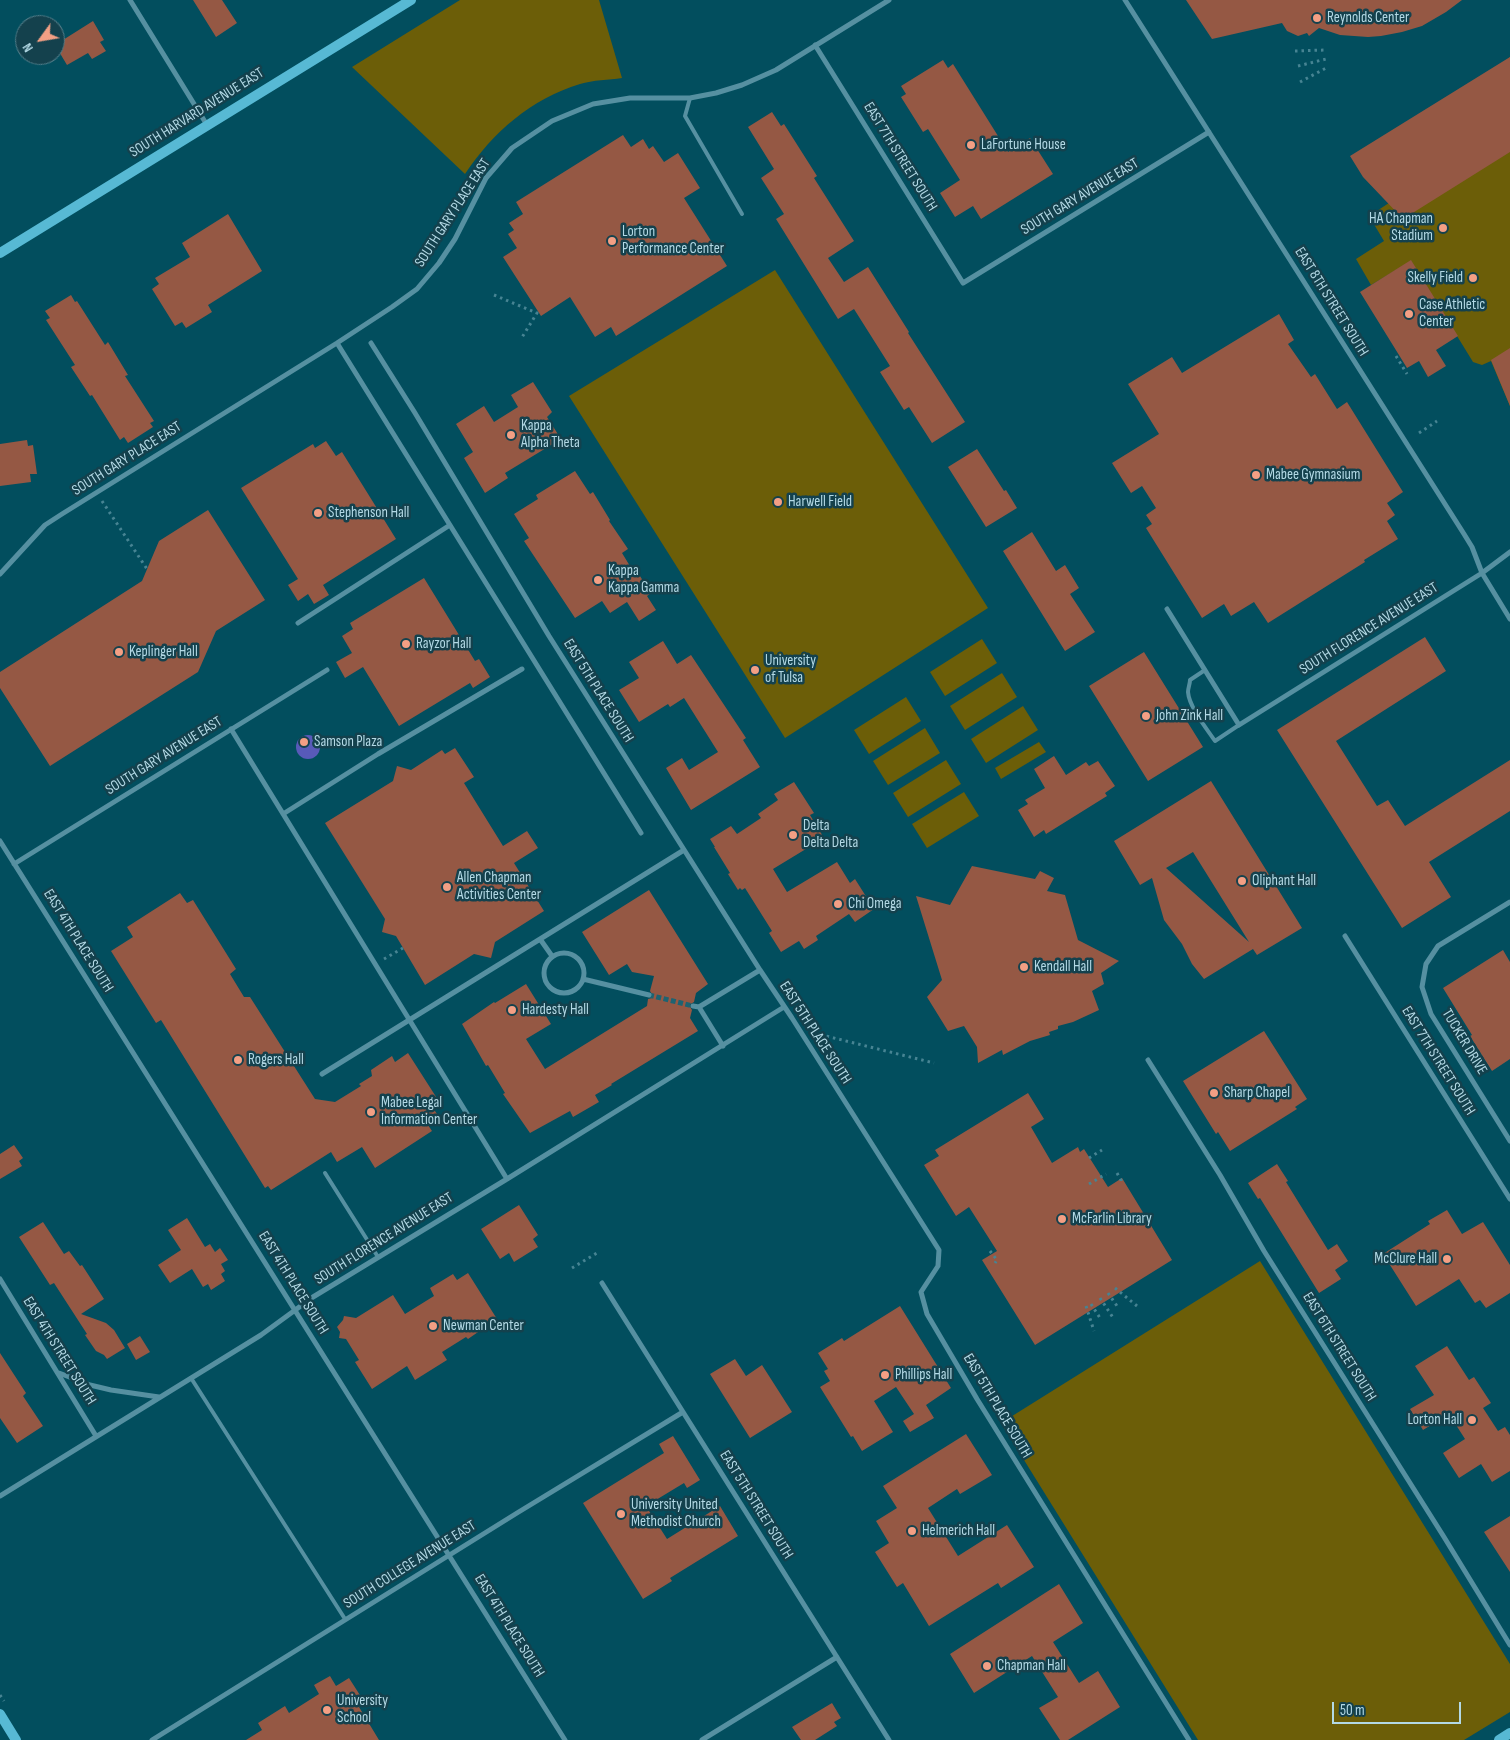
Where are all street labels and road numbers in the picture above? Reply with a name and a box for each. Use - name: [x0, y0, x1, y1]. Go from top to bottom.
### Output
- street label: SOUTH HARVARD AVENUE EAST: [126, 64, 268, 162]
- street label: EAST 7TH STREET SOUTH: [859, 99, 941, 215]
- street label: SOUTH GARY PLACE EAST: [411, 155, 495, 271]
- street label: SOUTH GARY AVENUE EAST: [1018, 155, 1142, 239]
- street label: EAST 8TH STREET SOUTH: [1290, 244, 1372, 360]
- street label: SOUTH GARY PLACE EAST: [69, 418, 185, 500]
- street label: SOUTH FLORENCE AVENUE EAST: [1296, 579, 1442, 679]
- street label: EAST 5TH PLACE SOUTH: [559, 636, 637, 746]
- street label: SOUTH GARY AVENUE EAST: [102, 713, 226, 799]
- street label: EAST 4TH PLACE SOUTH: [39, 886, 117, 996]
- street label: EAST 5TH PLACE SOUTH: [775, 978, 855, 1088]
- street label: EAST 7TH STREET SOUTH: [1397, 1003, 1479, 1119]
- street label: TUCKER DRIVE: [1437, 1006, 1491, 1078]
- street label: SOUTH FLORENCE AVENUE EAST: [311, 1189, 457, 1289]
- street label: EAST 4TH PLACE SOUTH: [254, 1228, 332, 1338]
- street label: EAST 6TH STREET SOUTH: [1298, 1289, 1380, 1405]
- street label: EAST 4TH STREET SOUTH: [19, 1294, 99, 1408]
- street label: EAST 5TH PLACE SOUTH: [959, 1351, 1035, 1461]
- street label: EAST 5TH STREET SOUTH: [715, 1447, 797, 1563]
- street label: SOUTH COLLEGE AVENUE EAST: [341, 1517, 479, 1613]
- street label: EAST 4TH PLACE SOUTH: [470, 1571, 548, 1681]

